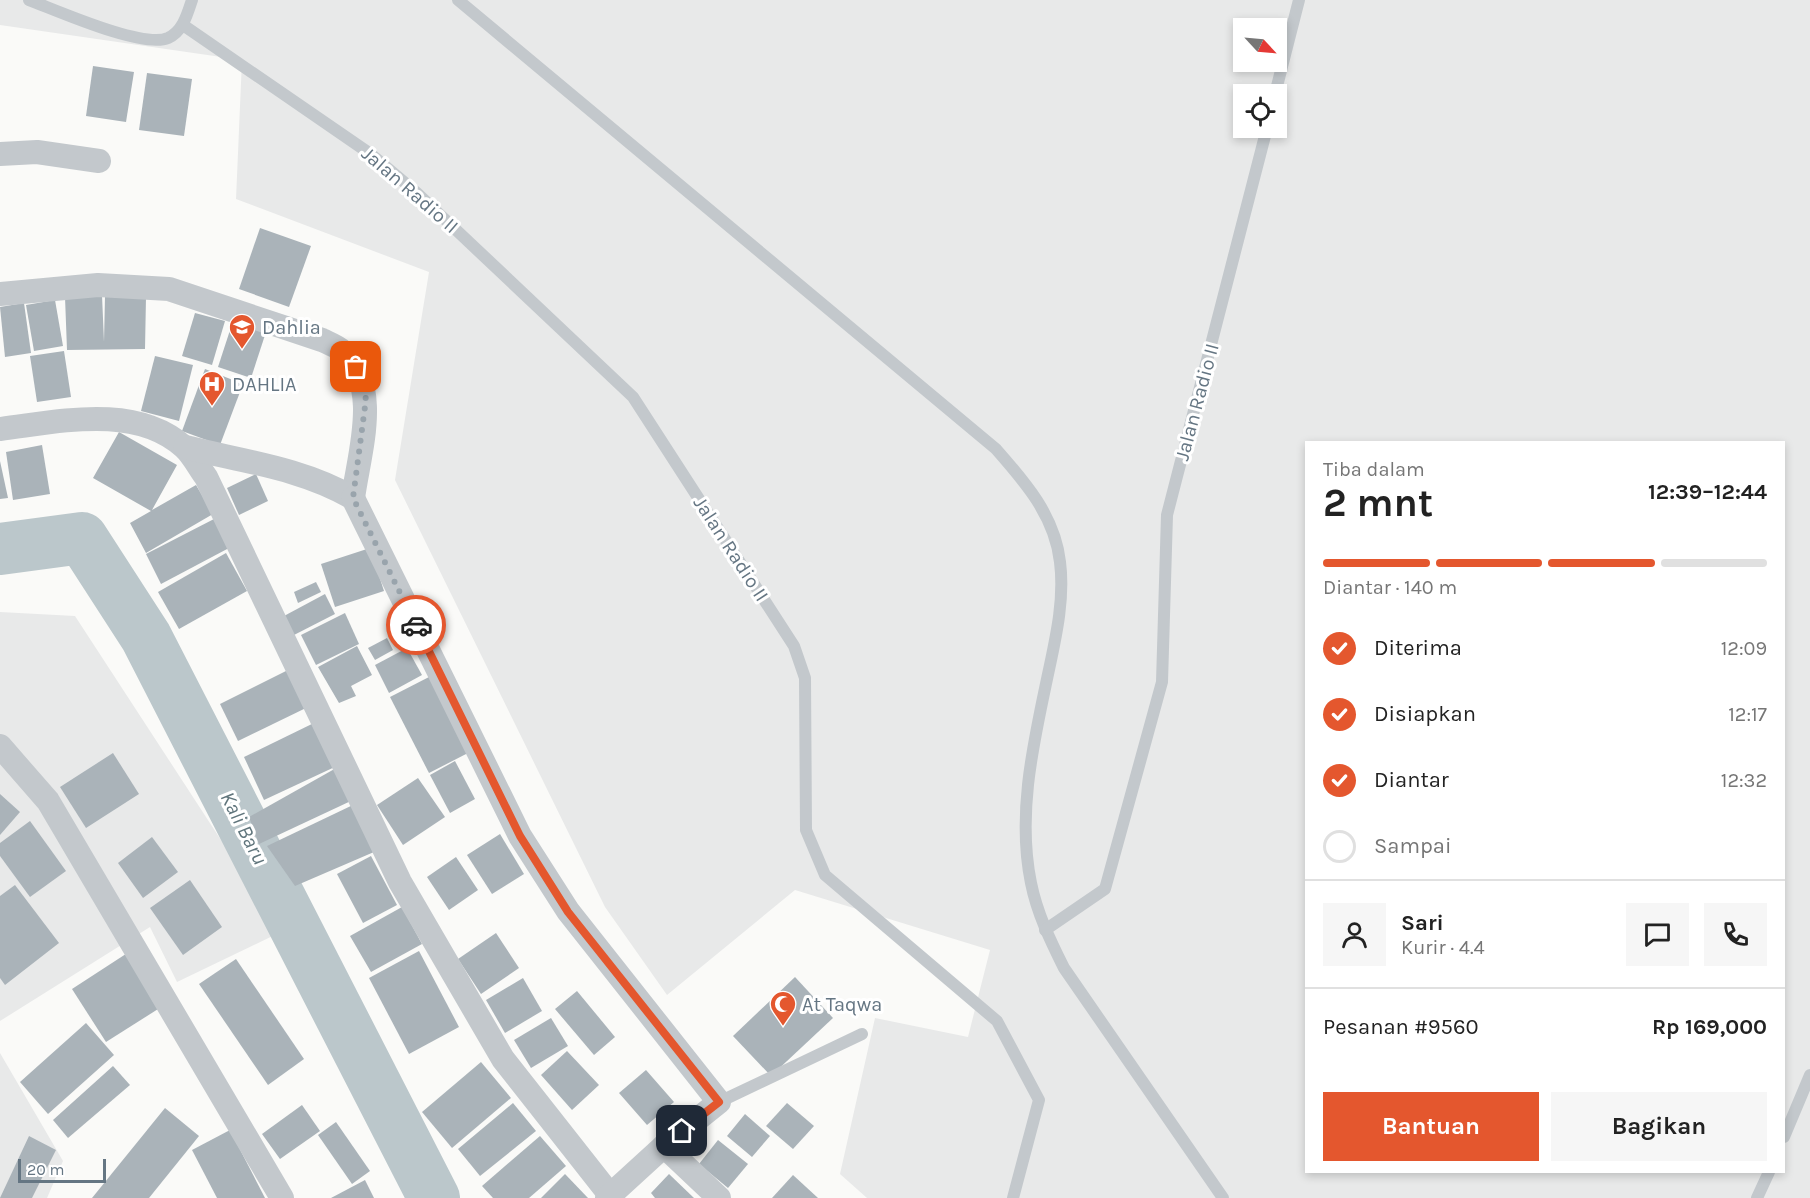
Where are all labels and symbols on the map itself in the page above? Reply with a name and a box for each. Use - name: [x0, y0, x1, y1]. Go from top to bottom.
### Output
- north arrow: [1233, 18, 1287, 72]
- street label: Jalan Radio II: [357, 142, 463, 238]
- school or university icon: Dahlia: [227, 312, 257, 350]
- place label: Dahlia: [262, 316, 321, 339]
- pin: [330, 341, 381, 392]
- street label: Jalan Radio II: [1170, 341, 1224, 463]
- hospital icon: DAHLIA: [197, 369, 227, 407]
- place label: DAHLIA: [232, 373, 297, 396]
- street label: Jalan Radio II: [689, 492, 773, 606]
- courier: [386, 595, 446, 655]
- water label: Kali Baru: [215, 788, 273, 868]
- mosque icon: At Taqwa: [768, 989, 798, 1027]
- place label: At Taqwa: [802, 993, 882, 1016]
- pin: [656, 1105, 707, 1156]
- scale bar: [18, 1156, 106, 1184]

